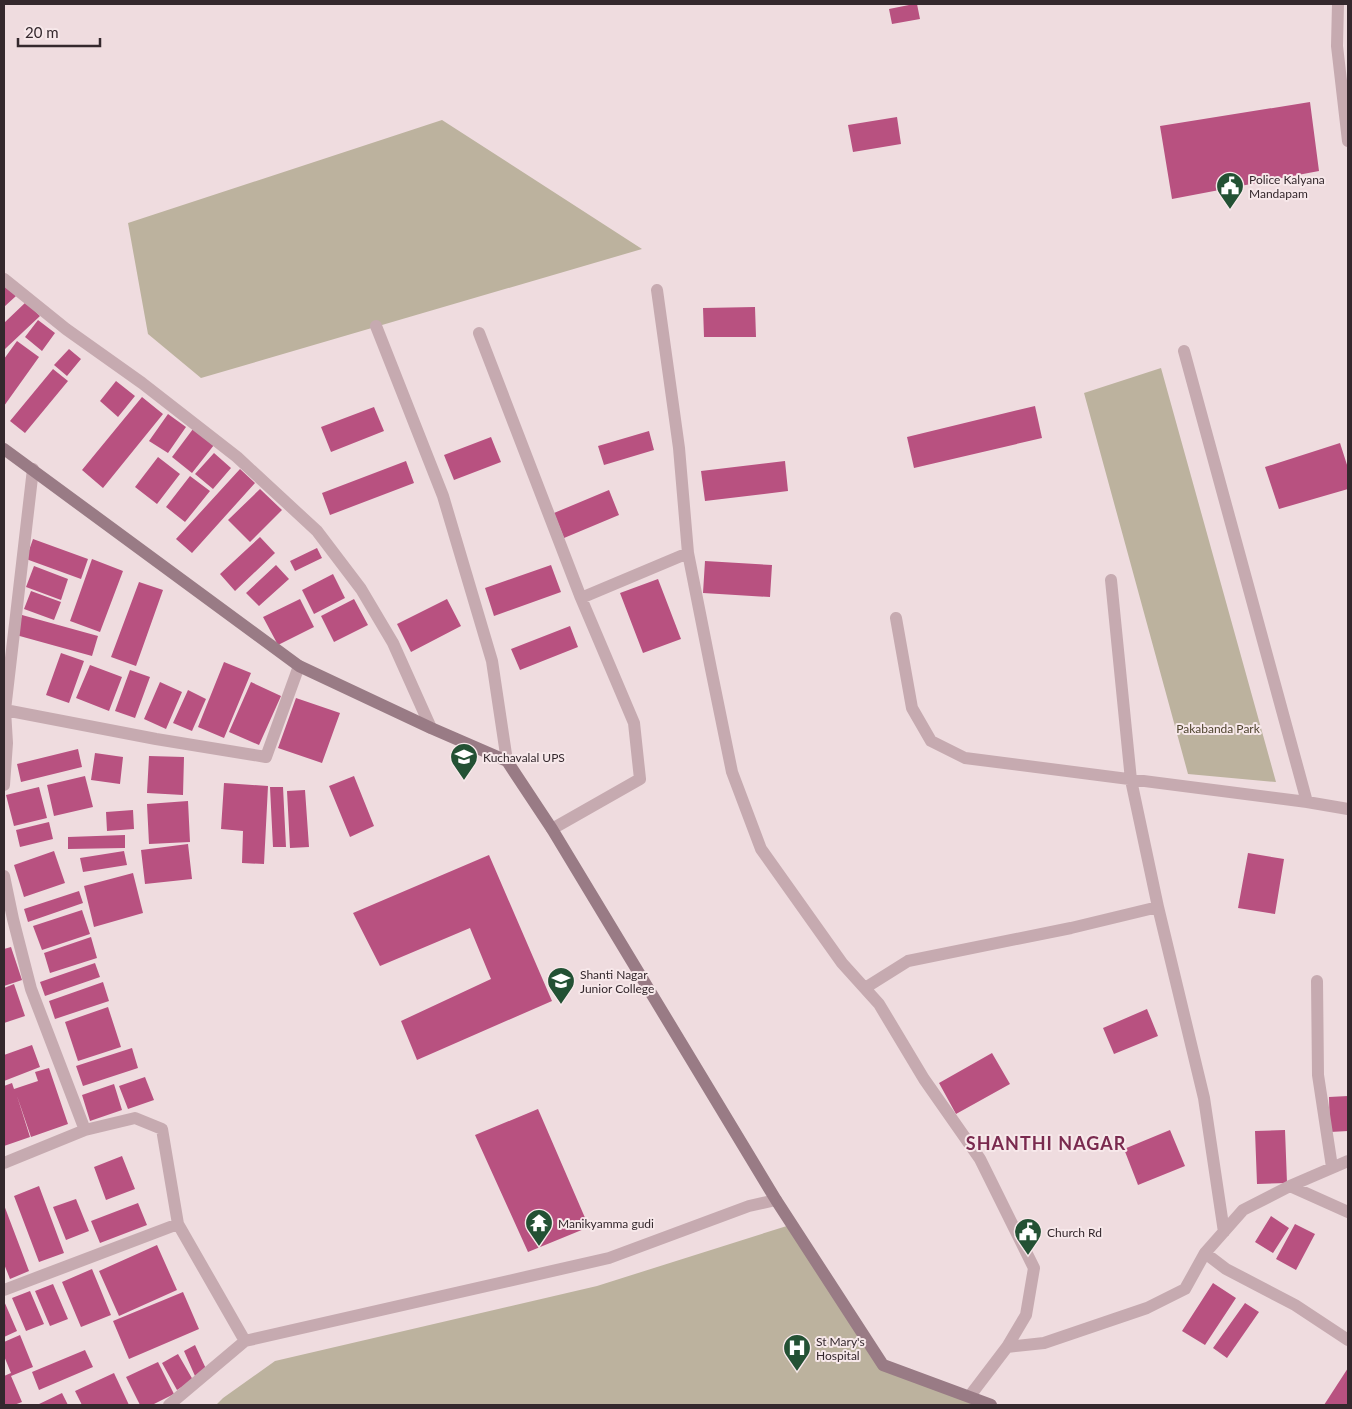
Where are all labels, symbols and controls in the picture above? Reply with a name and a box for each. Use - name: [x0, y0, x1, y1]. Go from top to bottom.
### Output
- scale bar: [18, 15, 100, 47]
- text: 20 m: [25, 23, 59, 41]
- public building icon: Police Kalyana Mandapam: [1215, 171, 1245, 210]
- place label: Police Kalyana Mandapam: [1249, 172, 1325, 201]
- park label: Pakabanda Park: [1176, 721, 1261, 736]
- school or university icon: Kuchavalal UPS: [449, 742, 479, 781]
- place label: Kuchavalal UPS: [483, 750, 565, 765]
- school or university icon: Shanti Nagar Junior College: [546, 966, 576, 1005]
- place label: Shanti Nagar Junior College: [580, 967, 654, 996]
- district label: SHANTHI NAGAR: [966, 1132, 1126, 1154]
- temple icon: Manikyamma gudi: [524, 1208, 554, 1247]
- place label: Manikyamma gudi: [558, 1216, 654, 1231]
- public building icon: Church Rd: [1013, 1217, 1043, 1256]
- place label: Church Rd: [1047, 1225, 1102, 1240]
- hospital icon: St Mary's Hospital: [782, 1333, 812, 1372]
- place label: St Mary's Hospital: [816, 1334, 865, 1363]

